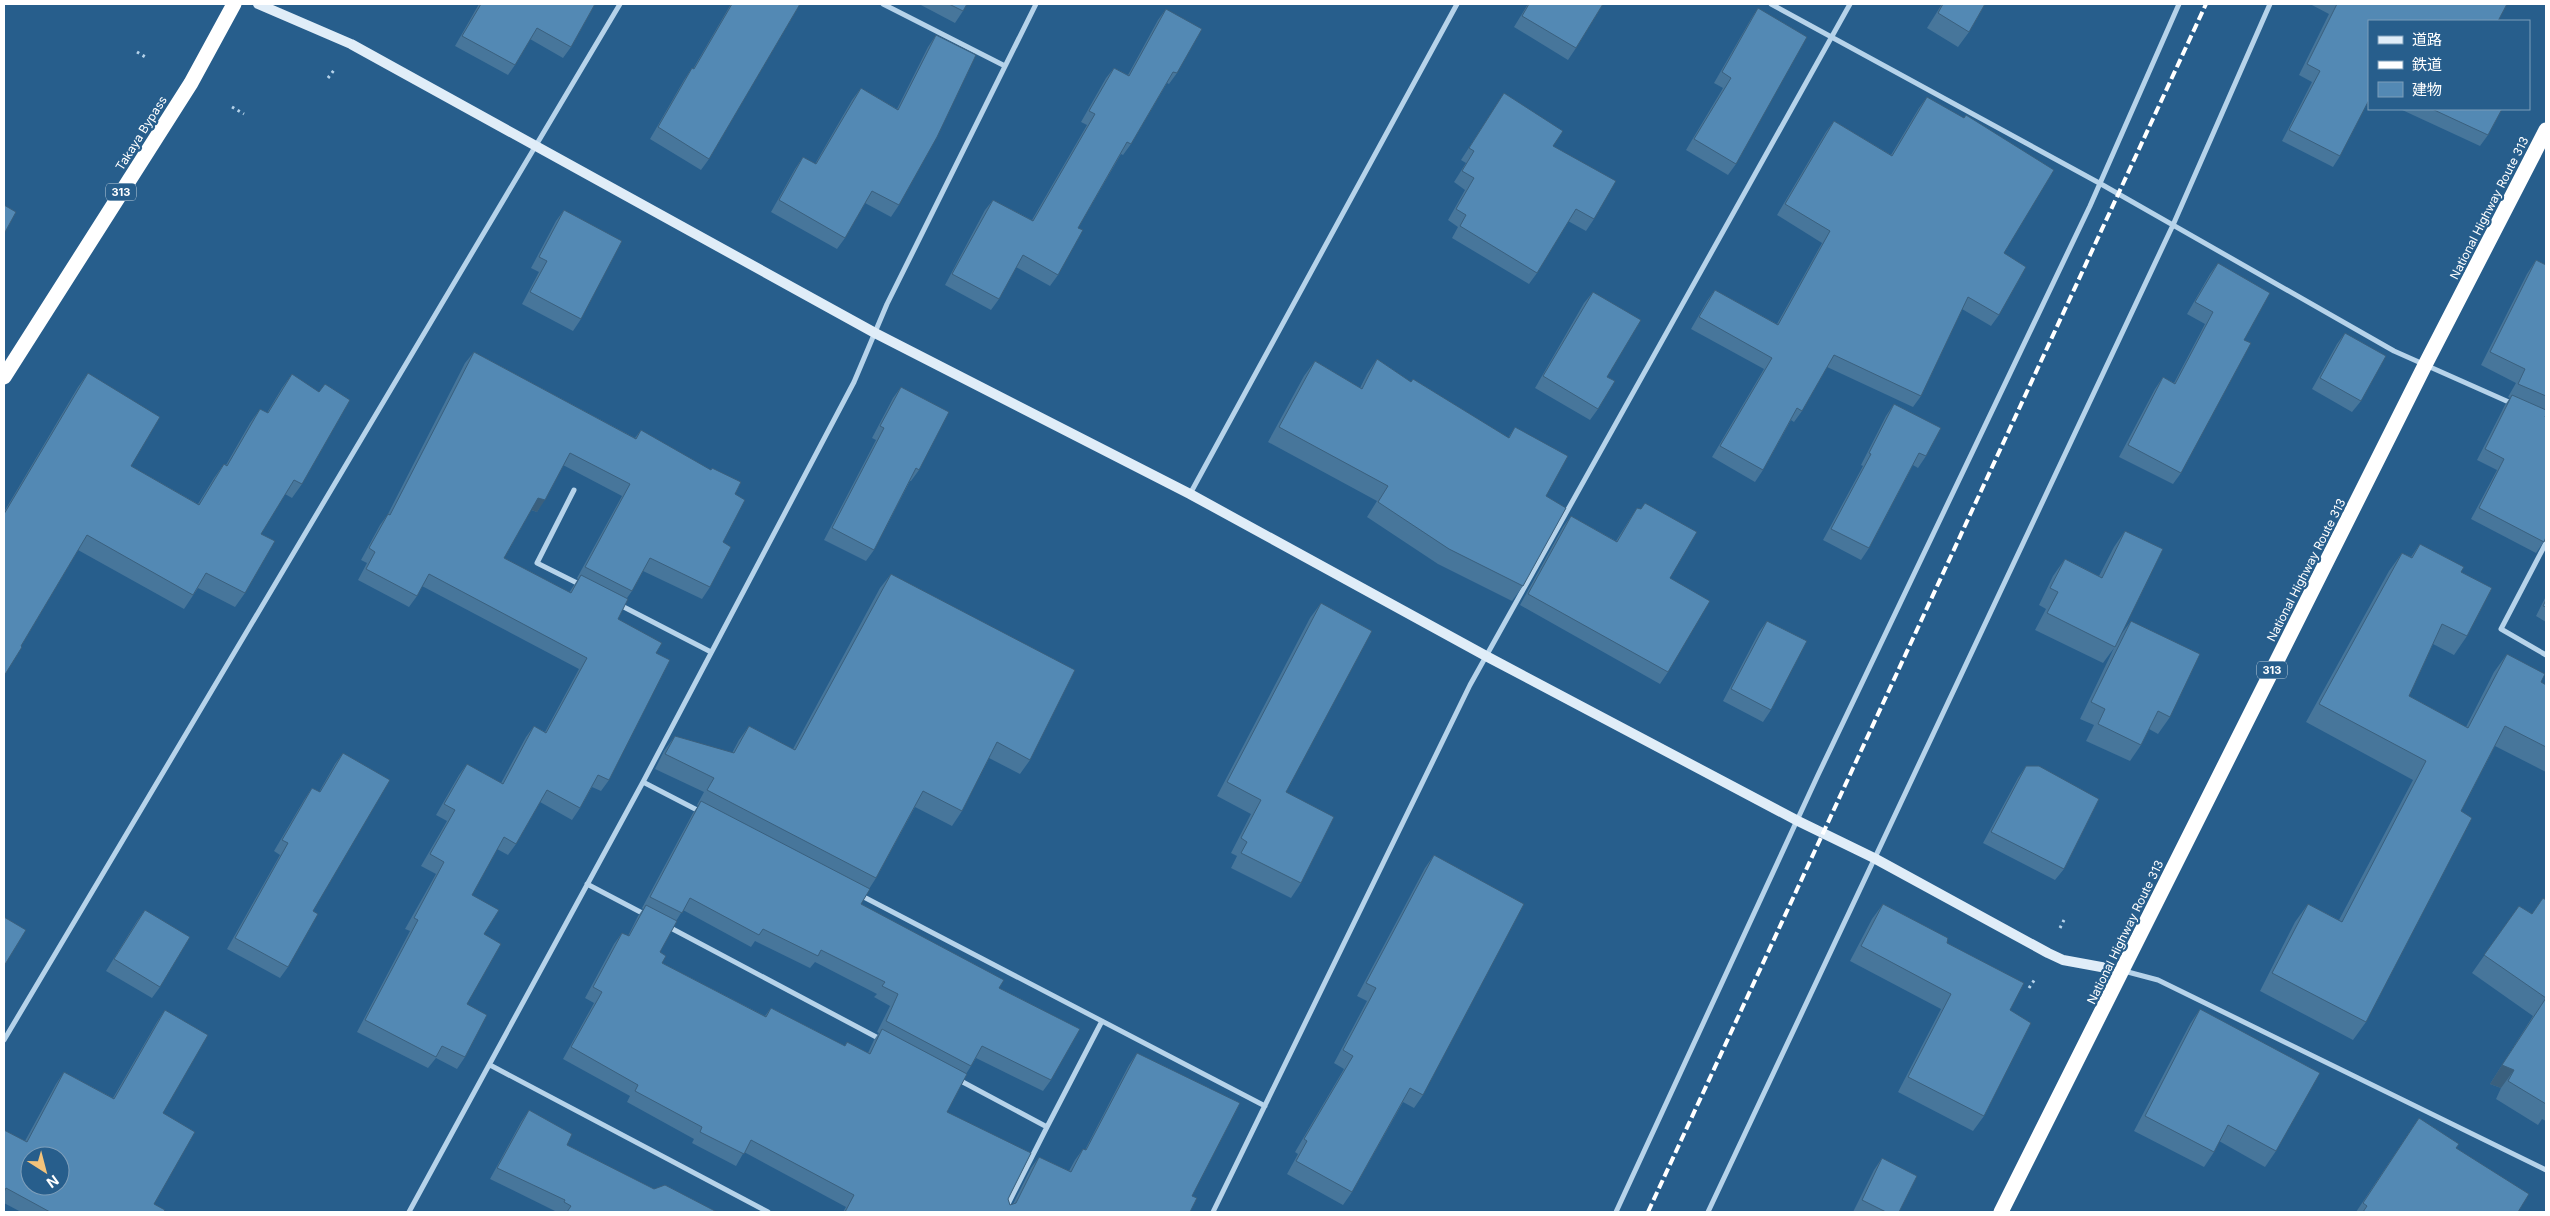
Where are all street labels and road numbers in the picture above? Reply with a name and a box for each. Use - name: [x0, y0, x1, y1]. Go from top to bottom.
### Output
- street label: Takaya Bypass: [112, 93, 170, 173]
- street label: National Highway Route 313: [2446, 134, 2532, 282]
- road number: 313: [106, 183, 136, 200]
- street label: National Highway Route 313: [2263, 496, 2349, 644]
- road number: 313: [2257, 662, 2287, 678]
- street label: National Highway Route 313: [2084, 858, 2166, 1006]

